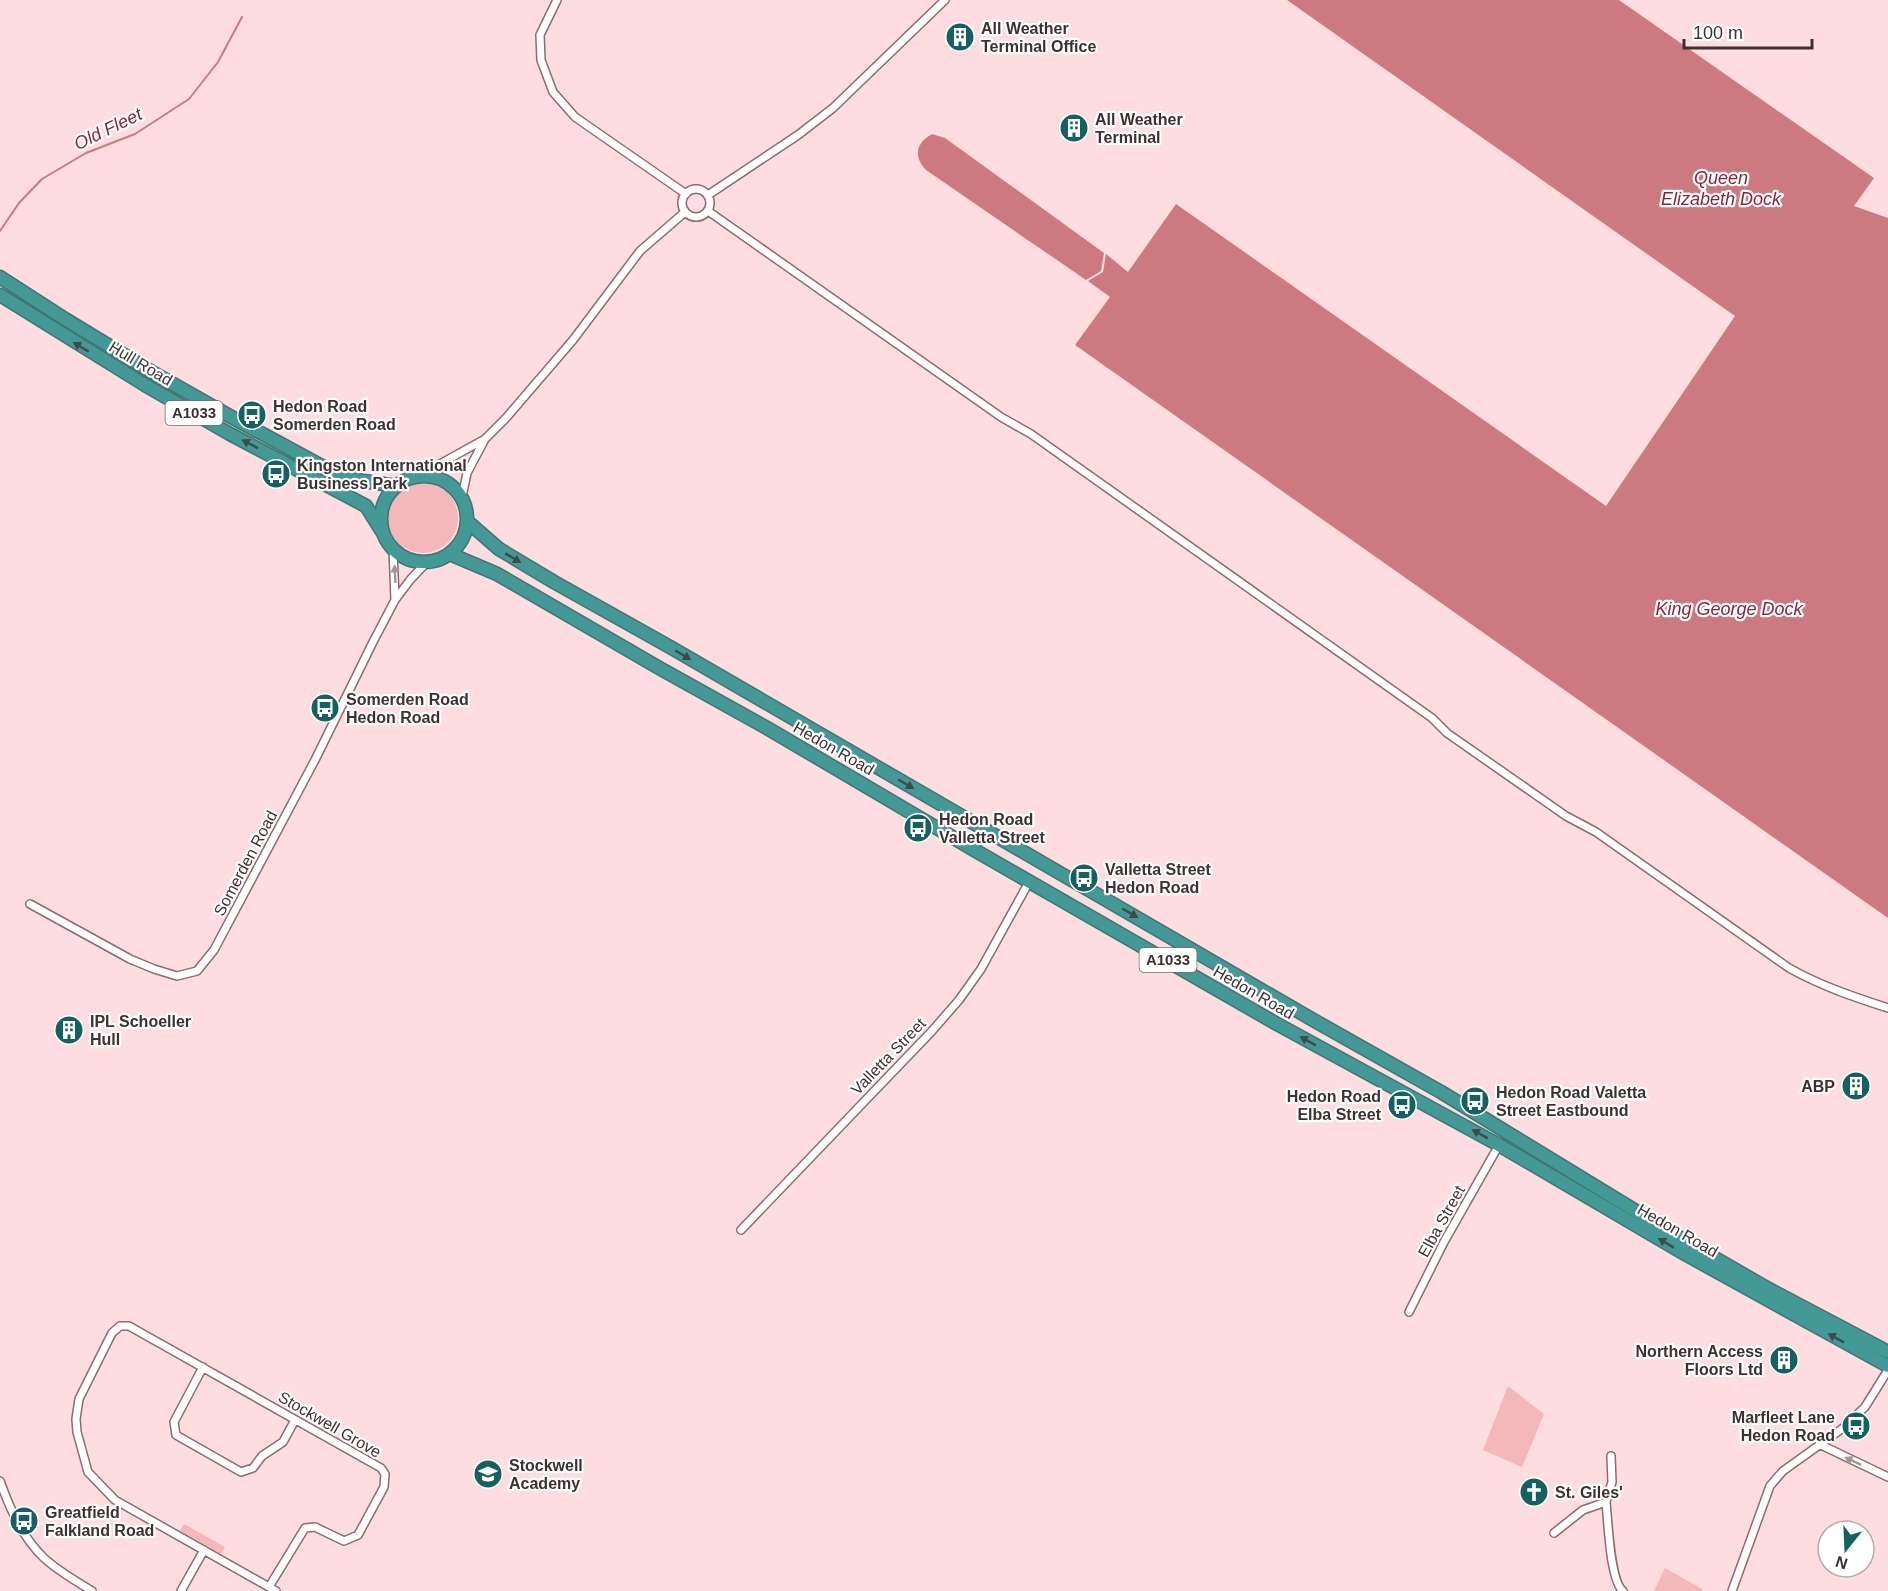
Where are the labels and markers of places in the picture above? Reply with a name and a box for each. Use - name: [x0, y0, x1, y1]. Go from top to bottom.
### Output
- place label: All Weather Terminal Office: [981, 20, 1096, 55]
- building icon: All Weather Terminal Office: [944, 21, 976, 53]
- place label: All Weather Terminal: [1095, 111, 1183, 146]
- building icon: All Weather Terminal: [1058, 112, 1090, 144]
- place label: Hedon Road Somerden Road: [273, 398, 396, 433]
- bus stop icon: Hedon Road Somerden Road: [236, 399, 268, 431]
- place label: Kingston International Business Park: [297, 457, 467, 492]
- bus stop icon: Kingston International Business Park: [260, 458, 292, 490]
- place label: Somerden Road Hedon Road: [346, 691, 469, 726]
- bus stop icon: Somerden Road Hedon Road: [309, 692, 341, 724]
- place label: Hedon Road Valletta Street: [939, 811, 1046, 846]
- bus stop icon: Hedon Road Valletta Street: [902, 812, 934, 844]
- place label: Valletta Street Hedon Road: [1105, 861, 1212, 896]
- bus stop icon: Valletta Street Hedon Road: [1068, 862, 1100, 894]
- place label: IPL Schoeller Hull: [90, 1013, 191, 1048]
- building icon: IPL Schoeller Hull: [53, 1014, 85, 1046]
- building icon: ABP: [1840, 1070, 1872, 1102]
- place label: ABP: [1801, 1078, 1835, 1095]
- place label: Hedon Road Valetta Street Eastbound: [1496, 1084, 1646, 1119]
- bus stop icon: Hedon Road Valetta Street Eastbound: [1459, 1085, 1491, 1117]
- place label: Hedon Road Elba Street: [1287, 1088, 1382, 1123]
- bus stop icon: Hedon Road Elba Street: [1386, 1089, 1418, 1121]
- place label: Northern Access Floors Ltd: [1636, 1343, 1763, 1378]
- building icon: Northern Access Floors Ltd: [1768, 1344, 1800, 1376]
- place label: Marfleet Lane Hedon Road: [1732, 1409, 1835, 1444]
- bus stop icon: Marfleet Lane Hedon Road: [1840, 1410, 1872, 1442]
- place label: Stockwell Academy: [509, 1457, 583, 1492]
- school or university icon: Stockwell Academy: [472, 1458, 504, 1490]
- church icon: St. Giles': [1518, 1476, 1550, 1508]
- place label: St. Giles': [1555, 1484, 1623, 1501]
- place label: Greatfield Falkland Road: [45, 1504, 154, 1539]
- bus stop icon: Greatfield Falkland Road: [8, 1505, 40, 1537]

